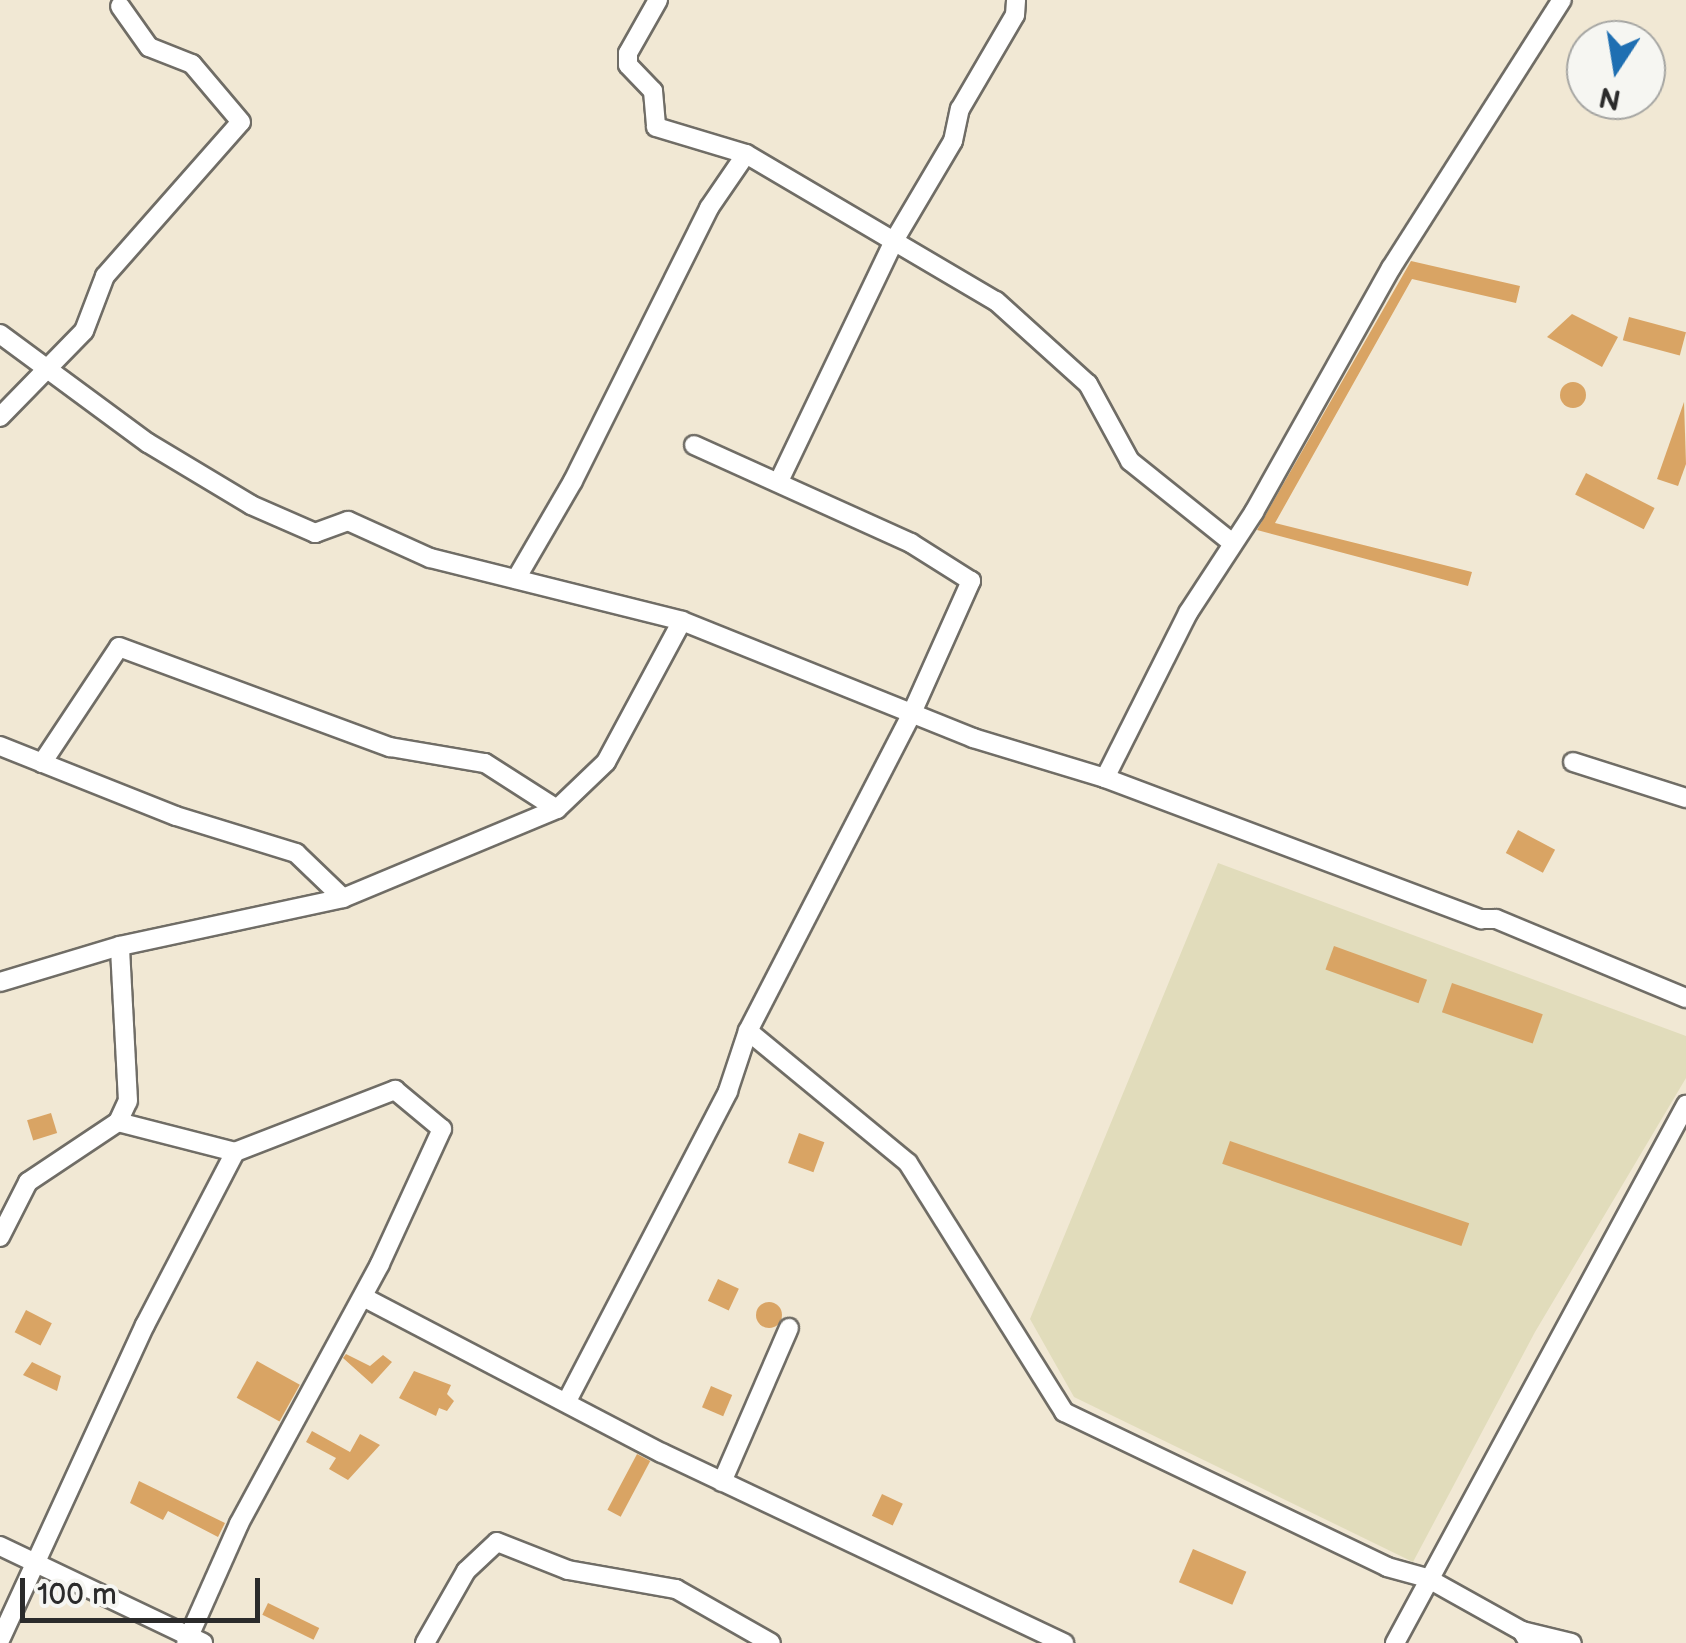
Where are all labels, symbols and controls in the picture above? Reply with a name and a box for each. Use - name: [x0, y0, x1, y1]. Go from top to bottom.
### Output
- north arrow: [1566, 20, 1666, 120]
- text: N: [1596, 80, 1624, 116]
- scale bar: [25, 1558, 265, 1620]
- text: 100 m: [37, 1577, 117, 1613]

